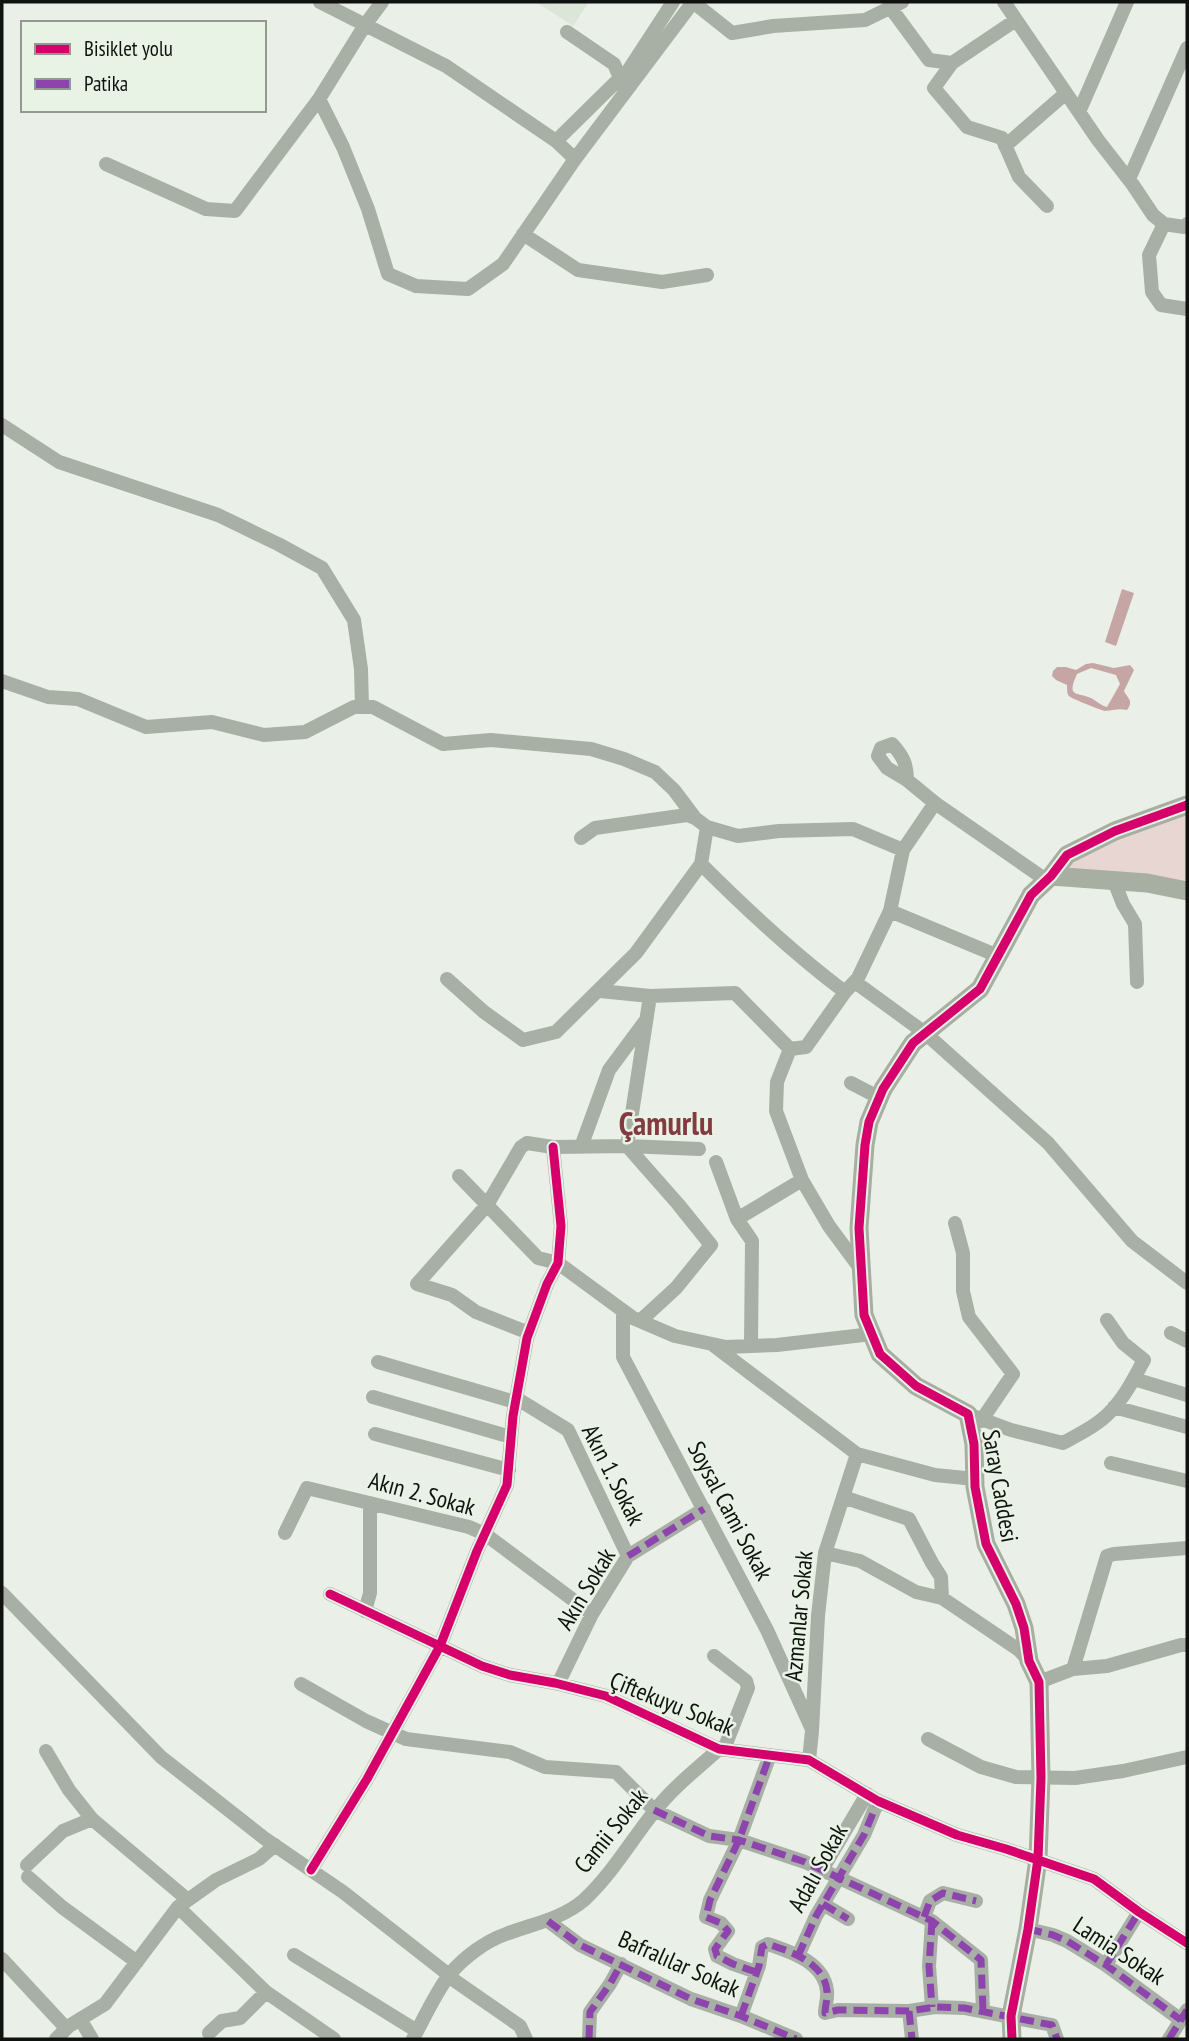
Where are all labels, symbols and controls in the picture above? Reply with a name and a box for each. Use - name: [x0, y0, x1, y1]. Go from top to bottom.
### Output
- legend: [21, 21, 266, 112]
- text: Bisiklet yolu: [84, 35, 173, 62]
- text: Patika: [84, 70, 128, 97]
- district label: Çamurlu: [619, 1102, 713, 1144]
- street label: Akın 1. Sokak: [575, 1419, 652, 1531]
- street label: Saray Caddesi: [975, 1427, 1026, 1545]
- street label: Soysal Cami Sokak: [681, 1436, 780, 1586]
- street label: Akın 2. Sokak: [366, 1464, 479, 1523]
- street label: Akın Sokak: [549, 1541, 622, 1635]
- street label: Azmanlar Sokak: [777, 1549, 820, 1683]
- street label: Çiftekuyu Sokak: [605, 1665, 740, 1743]
- street label: Camii Sokak: [567, 1781, 655, 1879]
- street label: Adalı Sokak: [781, 1818, 855, 1917]
- street label: Lamia Sokak: [1067, 1909, 1172, 1992]
- street label: Bafralılar Sokak: [614, 1923, 745, 2004]

